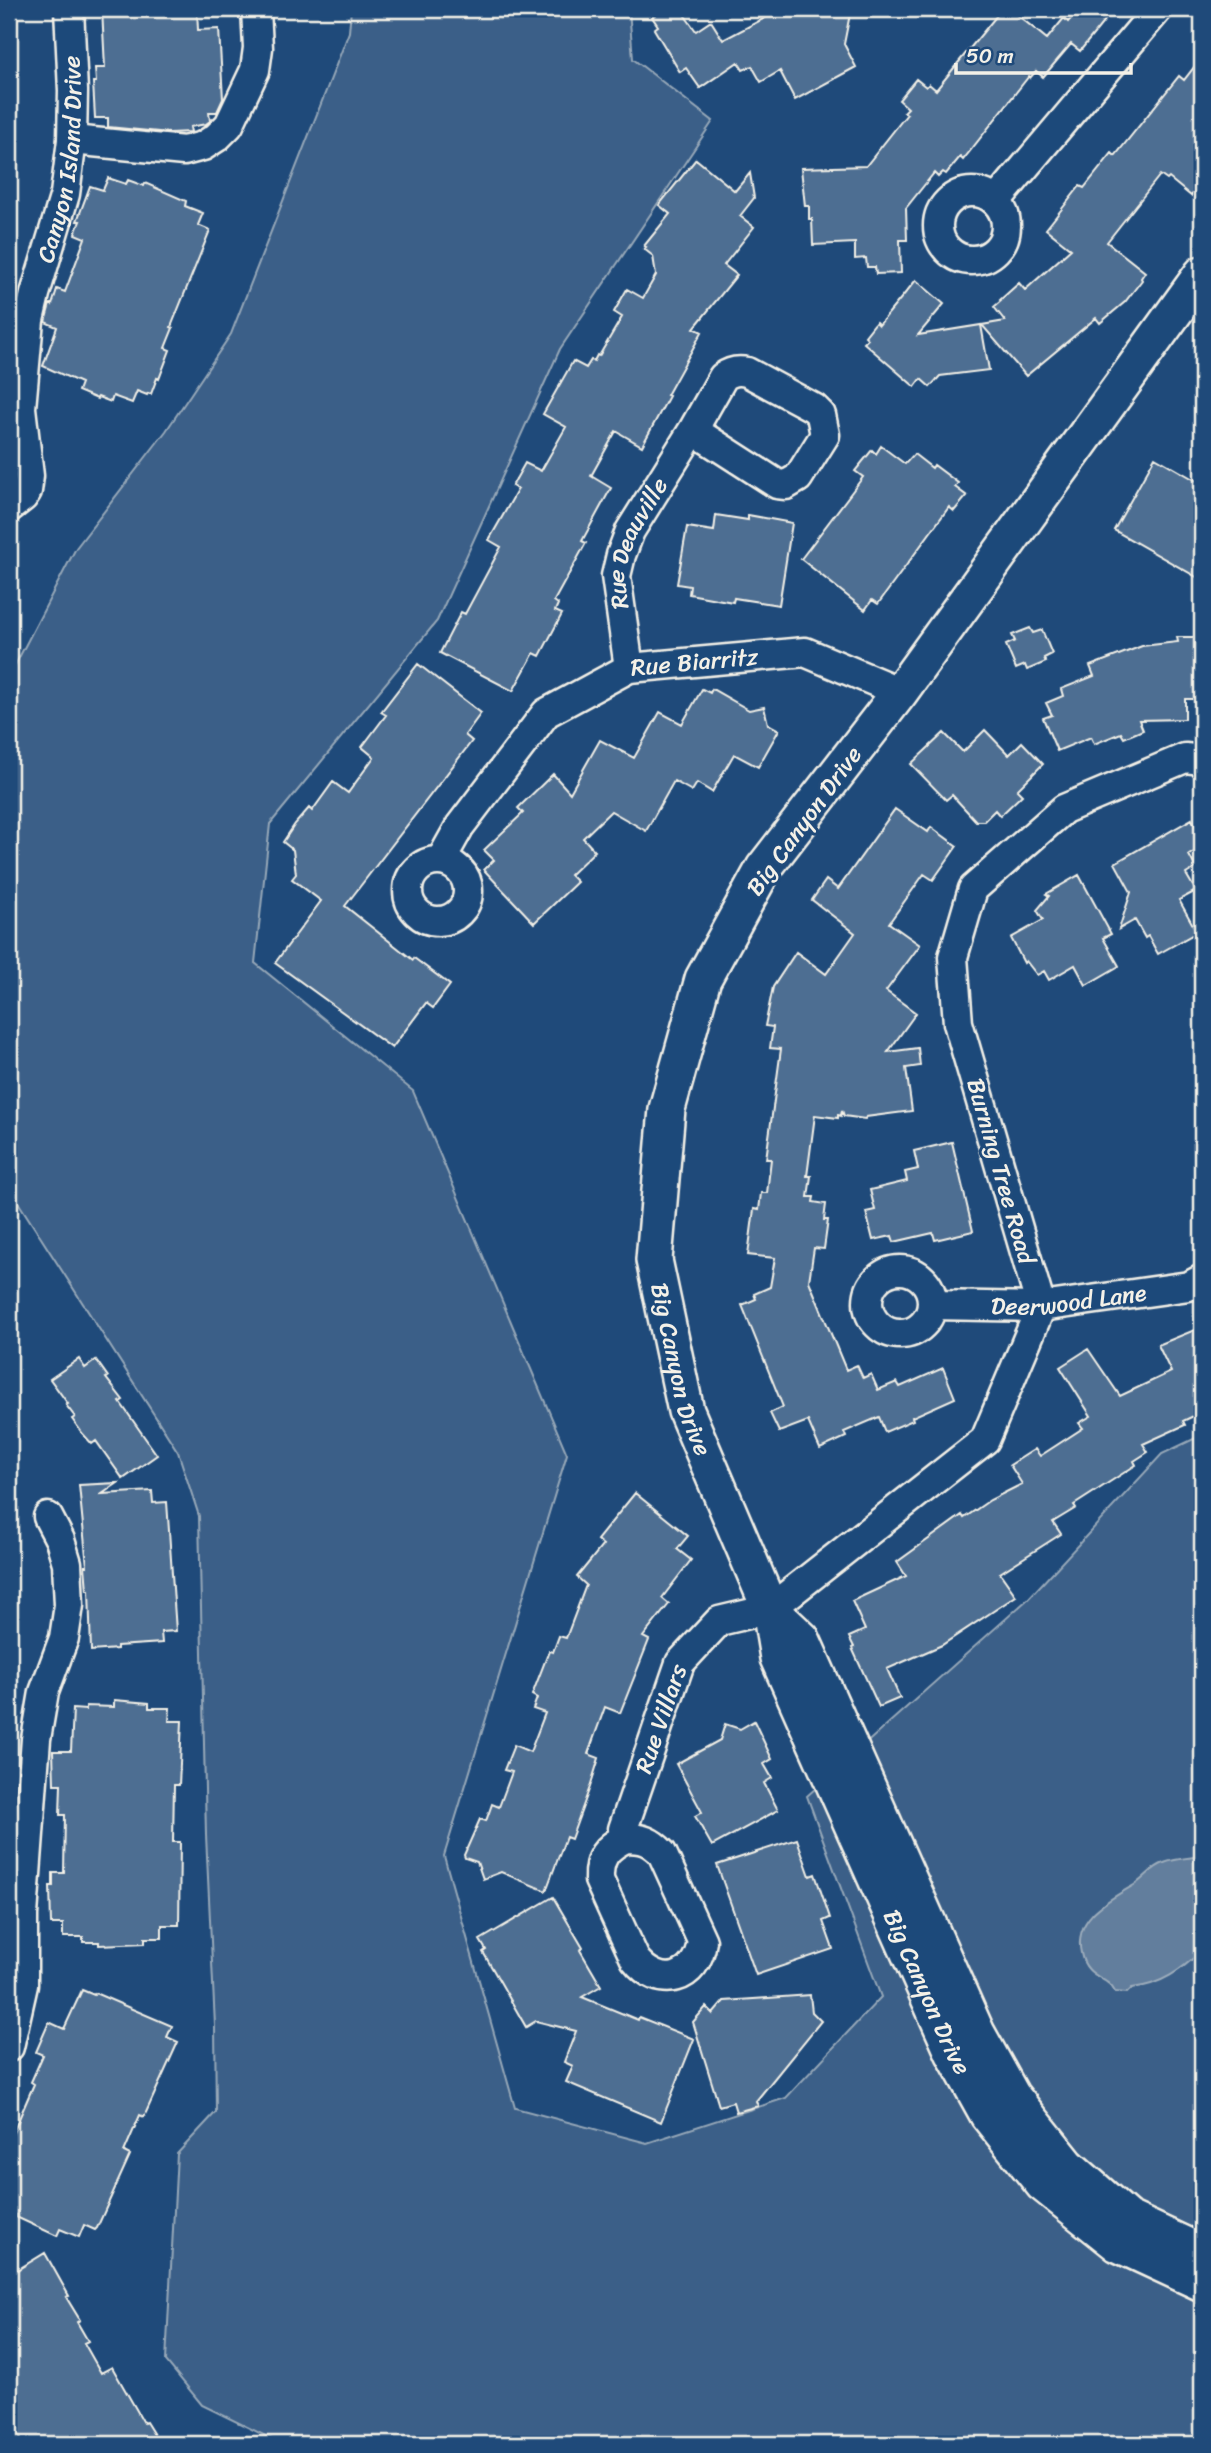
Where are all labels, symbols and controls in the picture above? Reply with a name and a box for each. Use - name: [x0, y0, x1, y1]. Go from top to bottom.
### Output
- scale bar: [956, 32, 1130, 76]
- text: 50 m: [966, 37, 1014, 75]
- street label: Canyon Island Drive: [25, 55, 94, 268]
- street label: Rue Deauville: [594, 469, 680, 612]
- street label: Rue Biarritz: [629, 635, 760, 689]
- street label: Big Canyon Drive: [735, 737, 873, 905]
- street label: Burning Tree Road: [954, 1073, 1048, 1271]
- street label: Deerwood Lane: [991, 1271, 1149, 1328]
- street label: Big Canyon Drive: [638, 1279, 724, 1463]
- street label: Rue Villars: [623, 1657, 699, 1779]
- street label: Big Canyon Drive: [871, 1902, 983, 2083]

